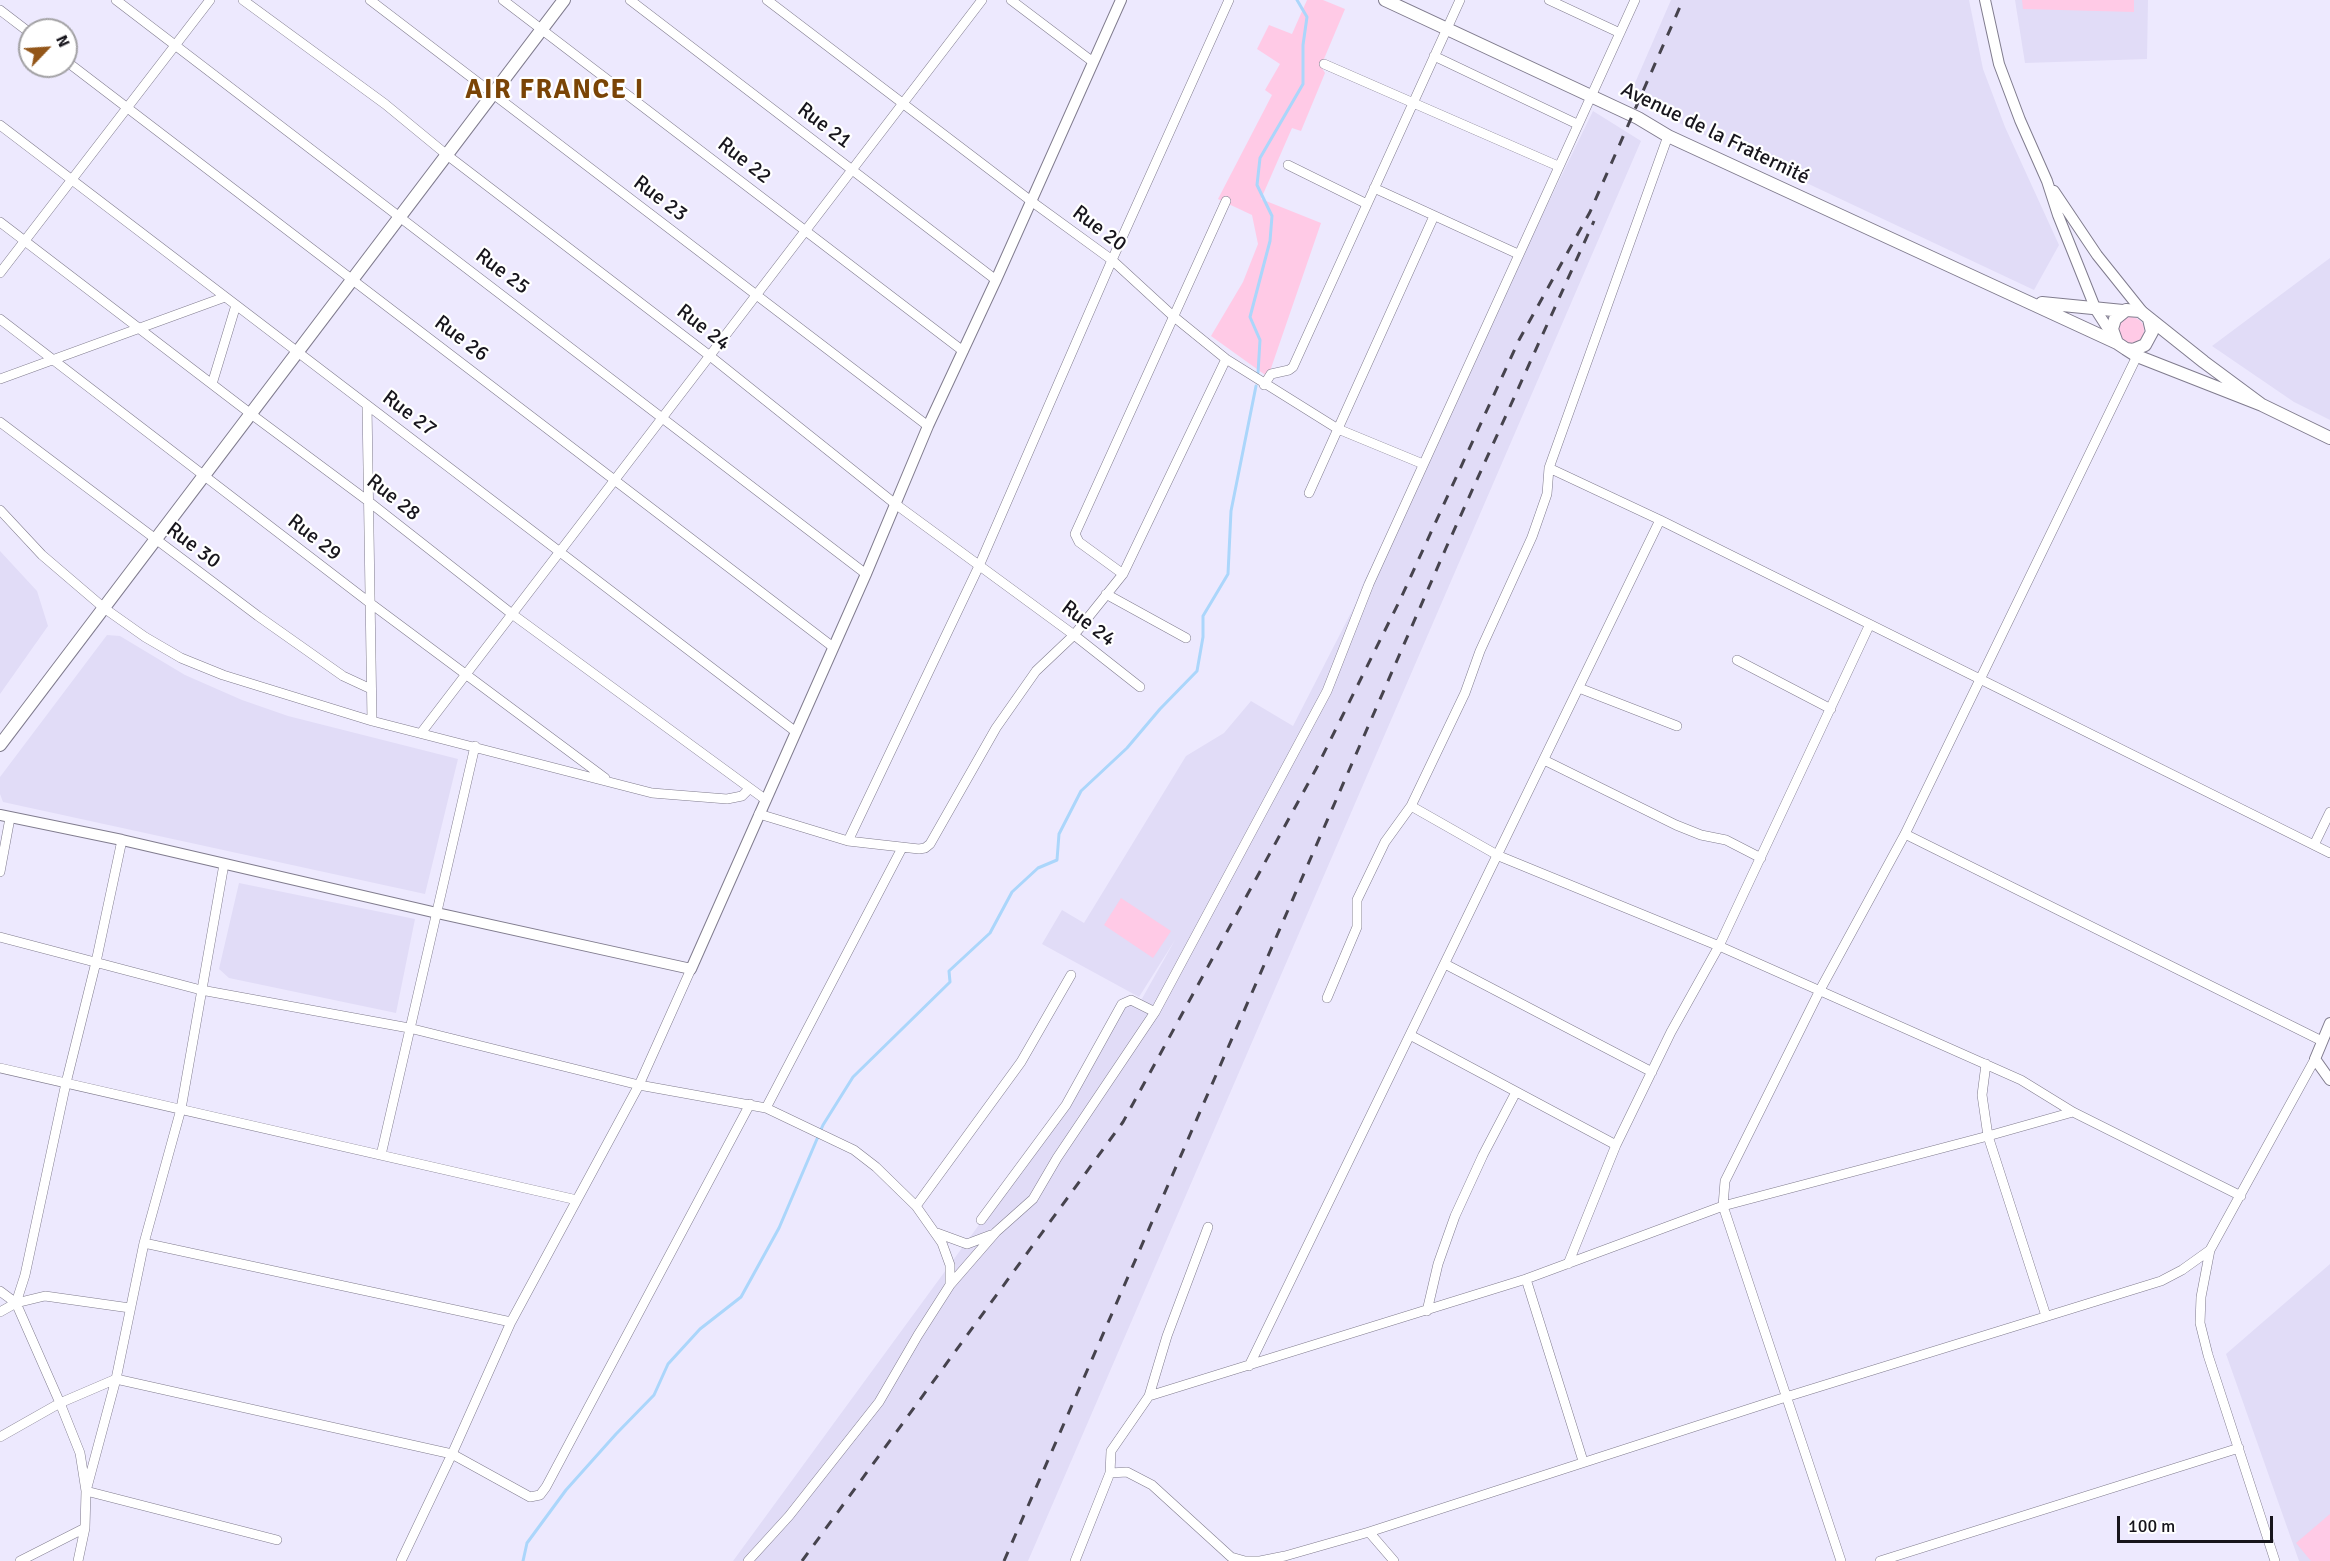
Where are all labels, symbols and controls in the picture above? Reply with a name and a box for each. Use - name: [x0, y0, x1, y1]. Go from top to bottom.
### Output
- north arrow: [18, 18, 78, 78]
- text: N: [51, 32, 74, 51]
- district label: AIR FRANCE I: [465, 75, 645, 107]
- street label: Avenue de la Fraternité: [1617, 77, 1813, 191]
- street label: Rue 21: [792, 97, 856, 155]
- street label: Rue 22: [712, 132, 776, 190]
- street label: Rue 23: [628, 170, 692, 228]
- street label: Rue 20: [1067, 200, 1131, 258]
- street label: Rue 25: [470, 243, 534, 301]
- street label: Rue 24: [671, 299, 735, 357]
- street label: Rue 26: [429, 310, 493, 368]
- street label: Rue 27: [377, 385, 441, 443]
- street label: Rue 28: [361, 469, 425, 527]
- street label: Rue 29: [282, 509, 346, 567]
- street label: Rue 30: [161, 517, 225, 575]
- street label: Rue 24: [1056, 595, 1120, 653]
- scale bar: [2120, 1504, 2276, 1542]
- text: 100 m: [2128, 1515, 2175, 1537]

